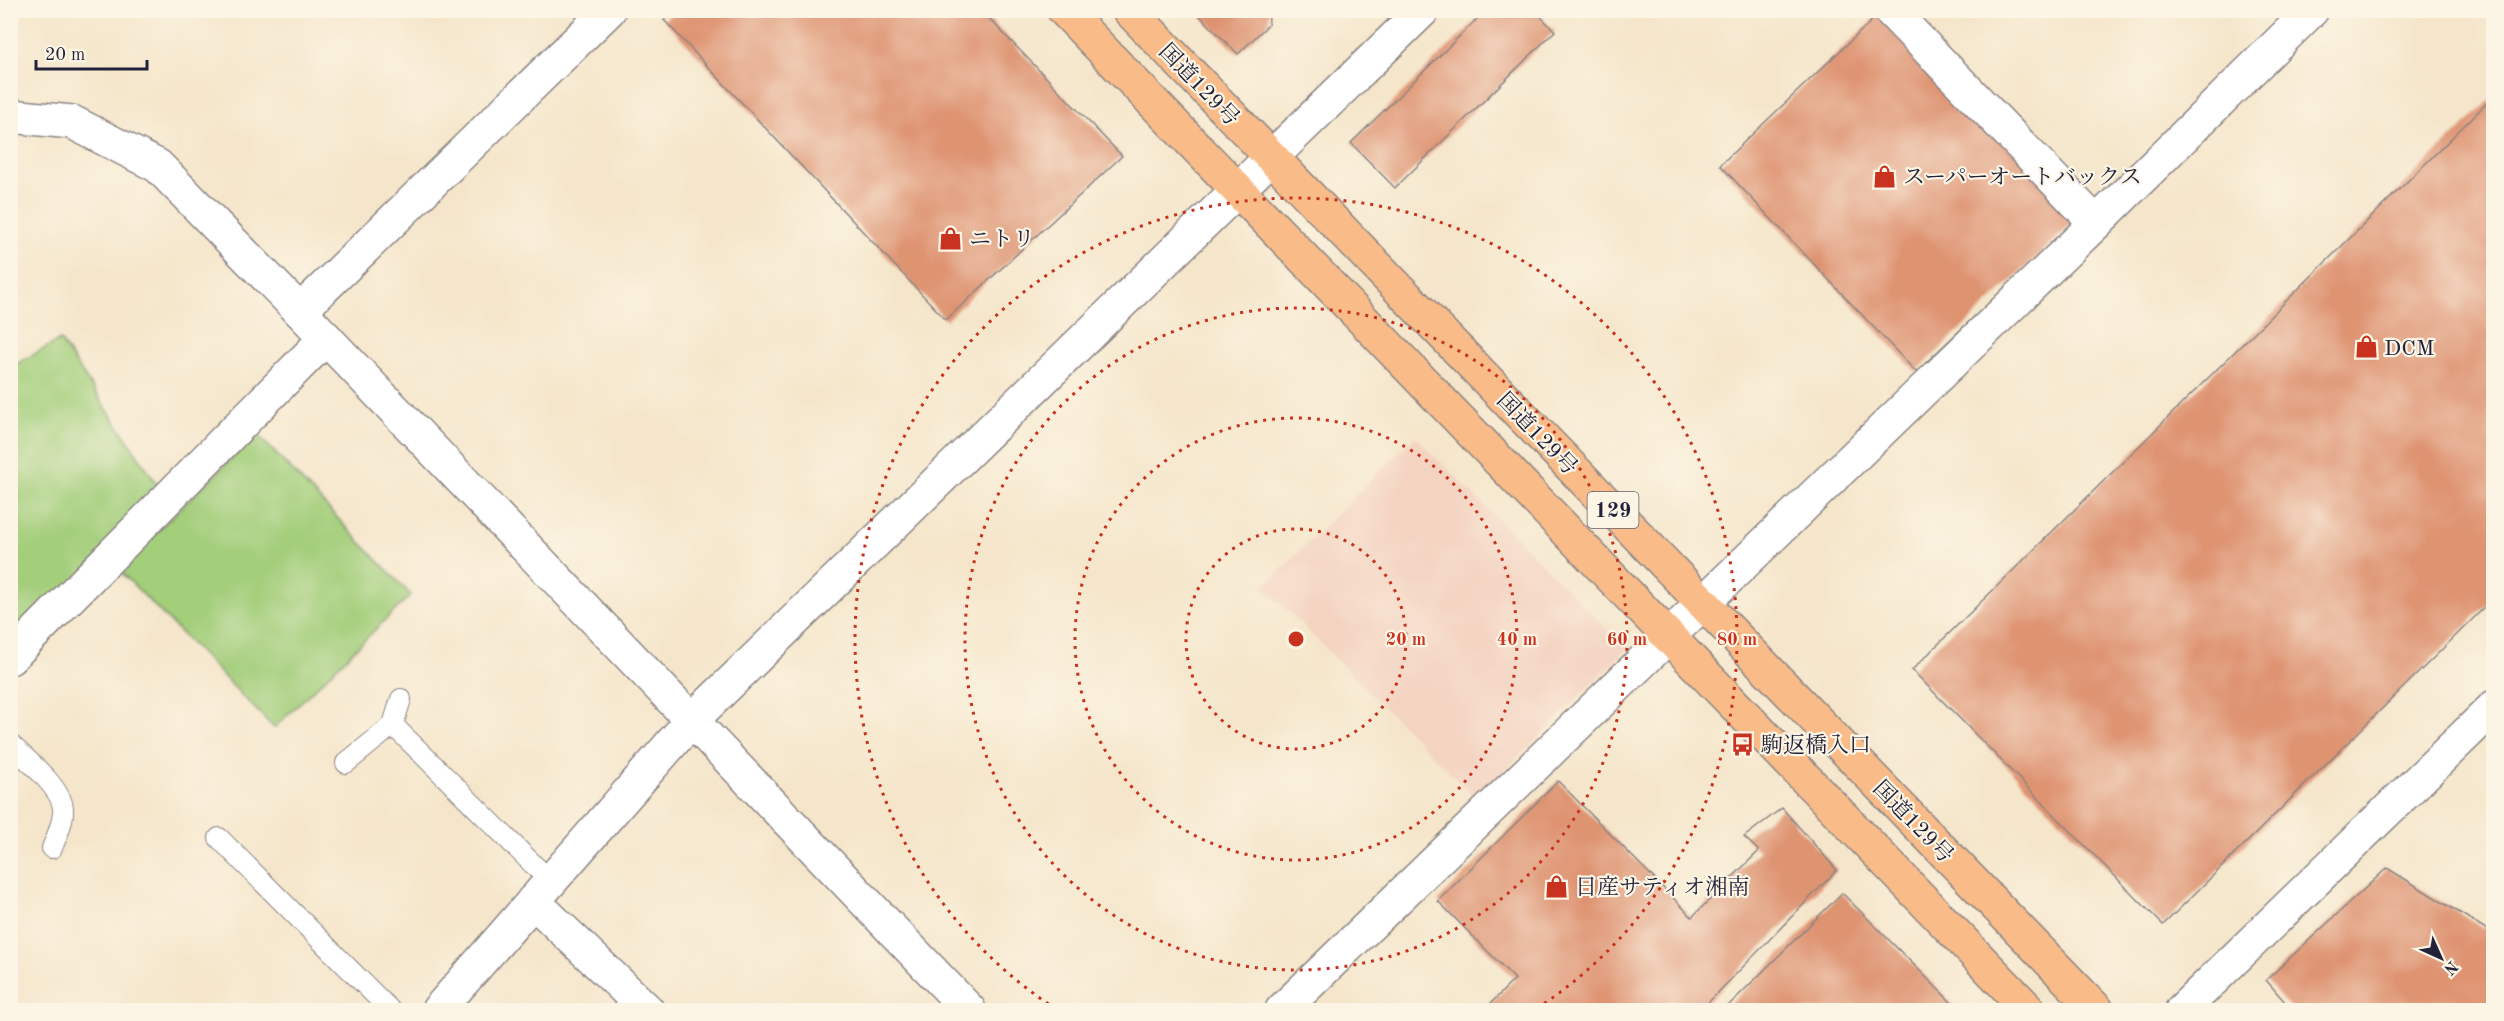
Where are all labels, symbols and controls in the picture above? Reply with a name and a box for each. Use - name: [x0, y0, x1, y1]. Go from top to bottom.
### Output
- scale bar: [36, 33, 147, 71]
- street label: 国道129号: [1154, 39, 1244, 131]
- text: 20 m: [45, 46, 85, 64]
- shop icon: スーパーオートバックス: [1872, 163, 1898, 189]
- place label: スーパーオートバックス: [1903, 167, 2142, 189]
- shop icon: ニトリ: [938, 225, 964, 251]
- place label: ニトリ: [969, 229, 1035, 251]
- shop icon: DCM: [2353, 334, 2379, 360]
- place label: DCM: [2384, 338, 2434, 360]
- street label: 国道129号: [1492, 388, 1582, 480]
- road number: 129: [1588, 492, 1638, 528]
- centre of rings: [1286, 629, 1306, 649]
- text: 20 m: [1386, 631, 1426, 649]
- text: 40 m: [1497, 631, 1537, 649]
- text: 60 m: [1607, 631, 1647, 649]
- text: 80 m: [1717, 631, 1757, 649]
- bus stop icon: 駒返橋入口: [1730, 731, 1756, 757]
- place label: 駒返橋入口: [1761, 733, 1871, 757]
- street label: 国道129号: [1868, 776, 1958, 868]
- shop icon: 日産サティオ湘南: [1544, 873, 1570, 899]
- place label: 日産サティオ湘南: [1575, 875, 1749, 899]
- north arrow: [2411, 928, 2471, 988]
- text: N: [2440, 957, 2460, 978]

